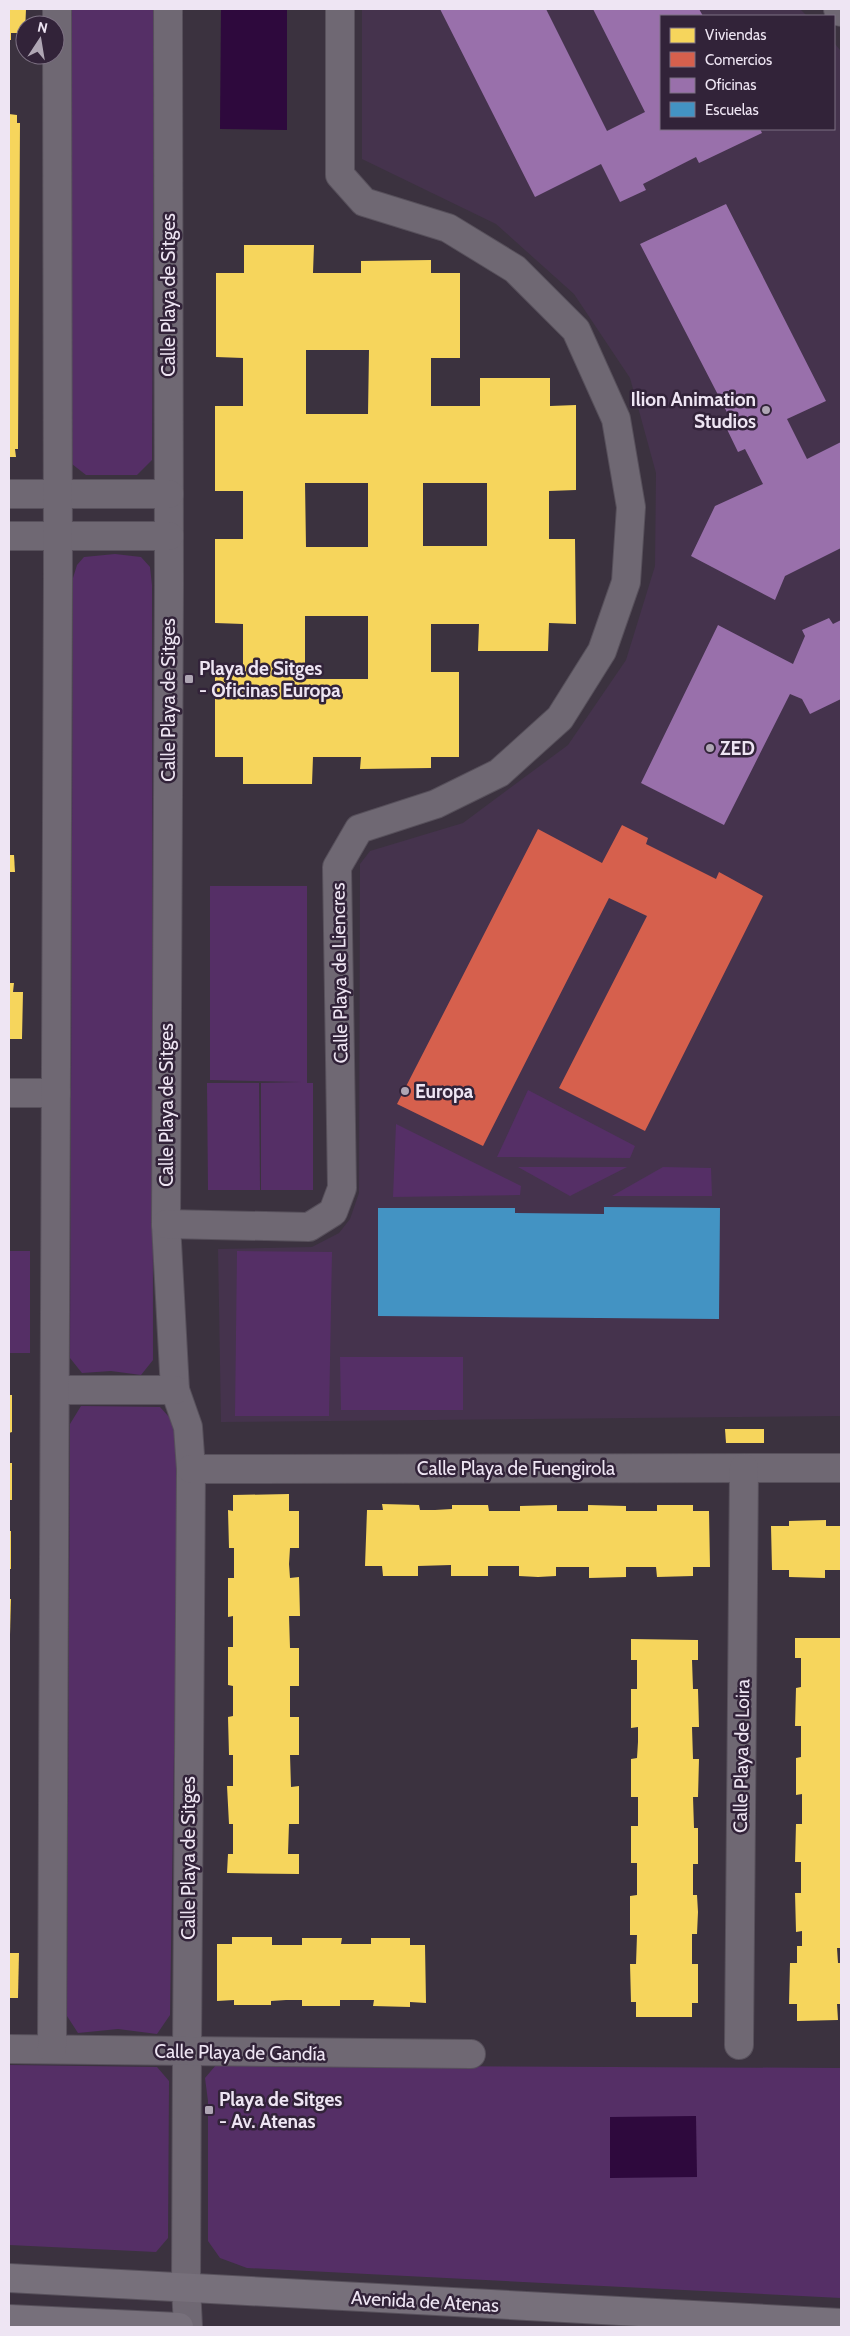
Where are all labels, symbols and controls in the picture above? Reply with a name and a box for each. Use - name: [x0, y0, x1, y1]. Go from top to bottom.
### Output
- north arrow: [15, 15, 65, 65]
- legend: [660, 15, 835, 130]
- text: N: [36, 17, 49, 37]
- text: Viviendas: [705, 26, 766, 44]
- text: Comercios: [705, 51, 772, 69]
- text: Oficinas: [705, 76, 756, 94]
- text: Escuelas: [705, 101, 759, 119]
- street label: Calle Playa de Sitges: [157, 213, 180, 377]
- place label: Ilion Animation Studios: [631, 388, 756, 433]
- marker: Ilion Animation Studios: [760, 404, 772, 416]
- street label: Calle Playa de Sitges: [157, 618, 180, 782]
- place label: Playa de Sitges - Oficinas Europa: [199, 657, 341, 702]
- marker: Playa de Sitges - Oficinas Europa: [183, 673, 195, 685]
- place label: ZED: [720, 737, 755, 760]
- marker: ZED: [704, 742, 716, 754]
- street label: Calle Playa de Liencres: [326, 882, 353, 1064]
- street label: Calle Playa de Sitges: [155, 1023, 178, 1187]
- place label: Europa: [415, 1080, 474, 1103]
- marker: Europa: [399, 1085, 411, 1097]
- street label: Calle Playa de Fuengirola: [417, 1457, 615, 1480]
- street label: Calle Playa de Loira: [729, 1679, 754, 1833]
- street label: Calle Playa de Sitges: [177, 1776, 200, 1940]
- street label: Calle Playa de Gandía: [154, 2040, 326, 2065]
- place label: Playa de Sitges - Av. Atenas: [219, 2088, 342, 2133]
- marker: Playa de Sitges - Av. Atenas: [203, 2104, 215, 2116]
- street label: Avenida de Atenas: [351, 2286, 500, 2317]

